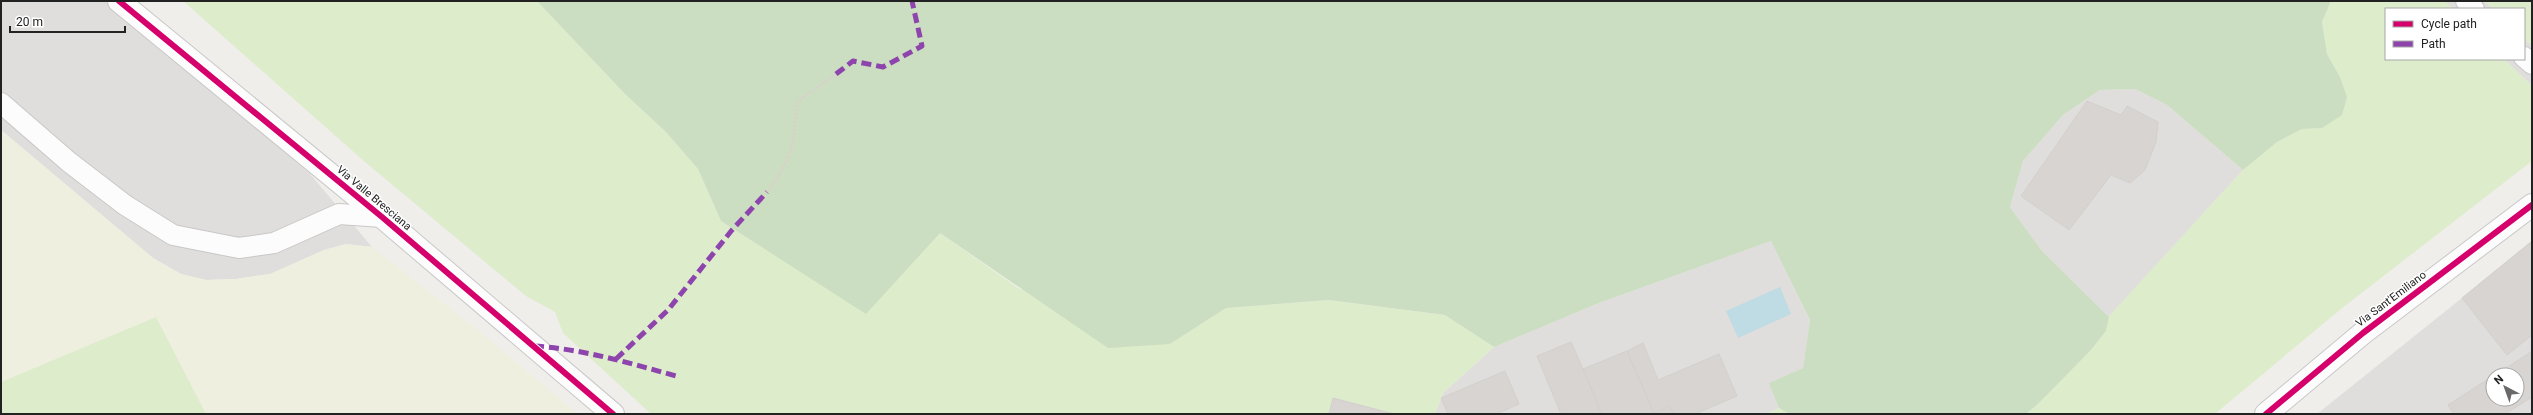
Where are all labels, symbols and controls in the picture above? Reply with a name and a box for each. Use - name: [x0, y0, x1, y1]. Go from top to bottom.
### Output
- scale bar: [10, 8, 125, 34]
- legend: [2385, 8, 2525, 60]
- text: 20 m: [16, 15, 43, 29]
- text: Cycle path: [2421, 17, 2477, 31]
- text: Path: [2421, 37, 2446, 51]
- street label: Via Valle Bresciana: [334, 163, 414, 233]
- street label: Via Sant'Emiliano: [2353, 268, 2429, 330]
- north arrow: [2485, 367, 2525, 407]
- text: N: [2492, 372, 2506, 387]

